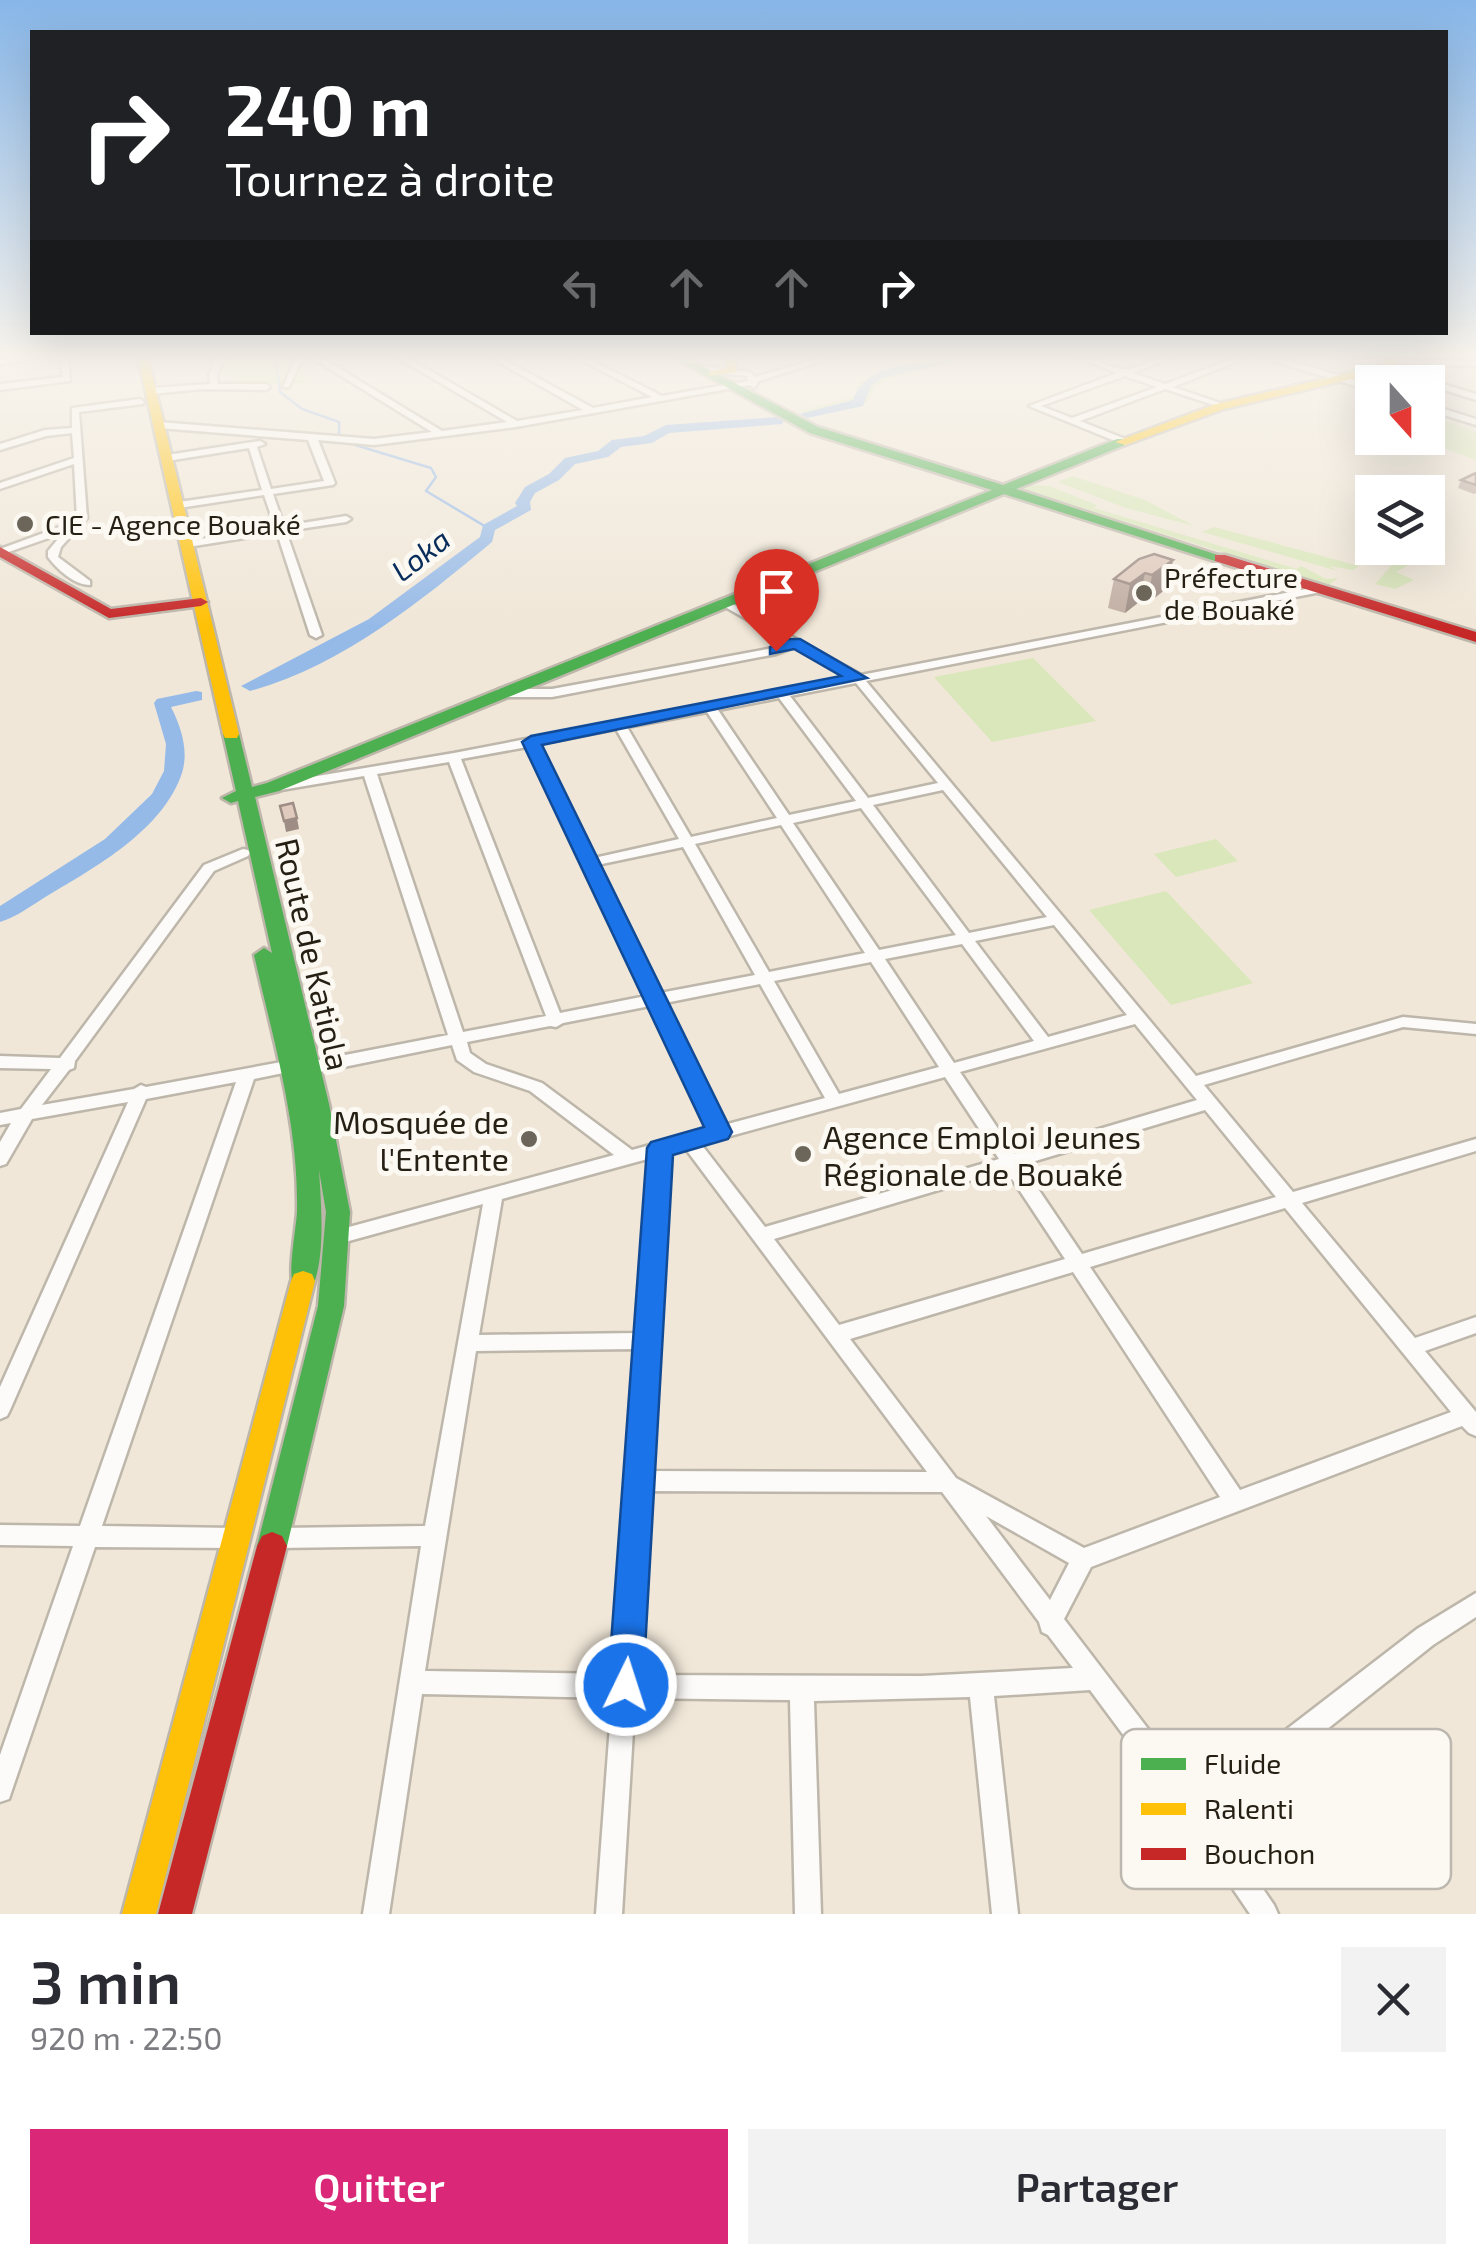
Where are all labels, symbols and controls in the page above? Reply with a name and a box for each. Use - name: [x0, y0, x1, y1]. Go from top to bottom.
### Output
- text: 240 m: [225, 66, 431, 150]
- icon: right: [60, 70, 190, 200]
- text: Tournez à droite: [225, 151, 555, 205]
- icon: left: [554, 260, 609, 315]
- icon: ahead: [659, 260, 714, 315]
- icon: ahead: [764, 260, 819, 315]
- icon: right: [869, 260, 924, 315]
- north arrow: [1355, 365, 1445, 455]
- map controls: [1355, 365, 1445, 565]
- button: layers: [1355, 475, 1445, 565]
- place label: CIE - Agence Bouaké: [45, 507, 301, 541]
- marker: CIE - Agence Bouaké: [14, 513, 36, 535]
- water label: Loka: [383, 520, 457, 588]
- pin: [734, 549, 819, 652]
- place label: Préfecture de Bouaké: [1164, 560, 1298, 626]
- icon: arrive: [749, 564, 804, 619]
- marker: Préfecture de Bouaké: [1133, 582, 1155, 604]
- street label: Route de Katiola: [269, 834, 359, 1074]
- place label: Mosquée de l'Entente: [333, 1102, 509, 1177]
- place label: Agence Emploi Jeunes Régionale de Bouaké: [823, 1117, 1141, 1192]
- marker: Mosquée de l'Entente: [518, 1128, 540, 1150]
- marker: Agence Emploi Jeunes Régionale de Bouaké: [792, 1143, 814, 1165]
- position arrow: [574, 1633, 678, 1737]
- legend: [1121, 1729, 1451, 1889]
- text: Fluide: [1204, 1746, 1281, 1780]
- text: Ralenti: [1204, 1791, 1294, 1825]
- text: Bouchon: [1204, 1836, 1315, 1870]
- text: 3 min: [30, 1944, 181, 2016]
- button: close: [1341, 1947, 1446, 2052]
- text: 920 m · 22:50: [30, 2018, 223, 2056]
- button: Quitter: [30, 2129, 728, 2244]
- button: Partager: [748, 2129, 1446, 2244]

